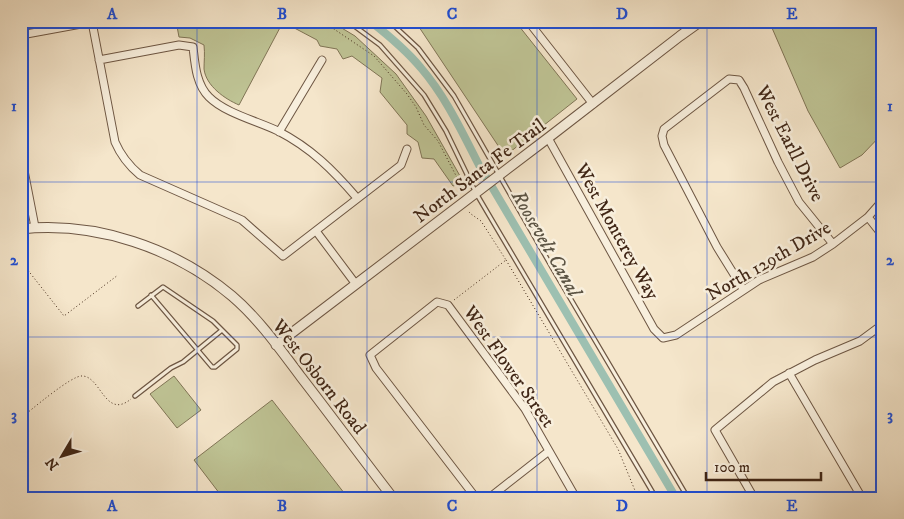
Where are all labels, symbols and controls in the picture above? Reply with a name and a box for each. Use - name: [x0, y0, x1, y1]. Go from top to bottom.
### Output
- text: A: [106, 4, 118, 24]
- text: B: [277, 4, 287, 24]
- text: C: [447, 4, 457, 24]
- text: D: [616, 4, 628, 24]
- text: E: [786, 4, 798, 24]
- street label: West Earll Drive: [750, 81, 829, 206]
- text: 1: [11, 96, 17, 116]
- text: 1: [887, 96, 893, 116]
- street label: North Santa Fe Trail: [410, 114, 551, 228]
- street label: West Monterey Way: [569, 159, 664, 305]
- water label: Roosevelt Canal: [505, 185, 587, 303]
- street label: North 129th Drive: [702, 216, 835, 306]
- text: 2: [10, 250, 19, 270]
- text: 2: [886, 250, 895, 270]
- street label: West Flower Street: [458, 301, 559, 432]
- street label: West Osborn Road: [266, 314, 371, 439]
- text: 3: [11, 405, 17, 425]
- text: 3: [887, 405, 893, 425]
- north arrow: [38, 432, 88, 482]
- scale bar: [706, 449, 822, 481]
- text: N: [42, 453, 63, 473]
- text: 100 m: [714, 458, 750, 477]
- text: A: [106, 496, 118, 516]
- text: B: [277, 496, 287, 516]
- text: C: [447, 496, 457, 516]
- text: D: [616, 496, 628, 516]
- text: E: [786, 496, 798, 516]

